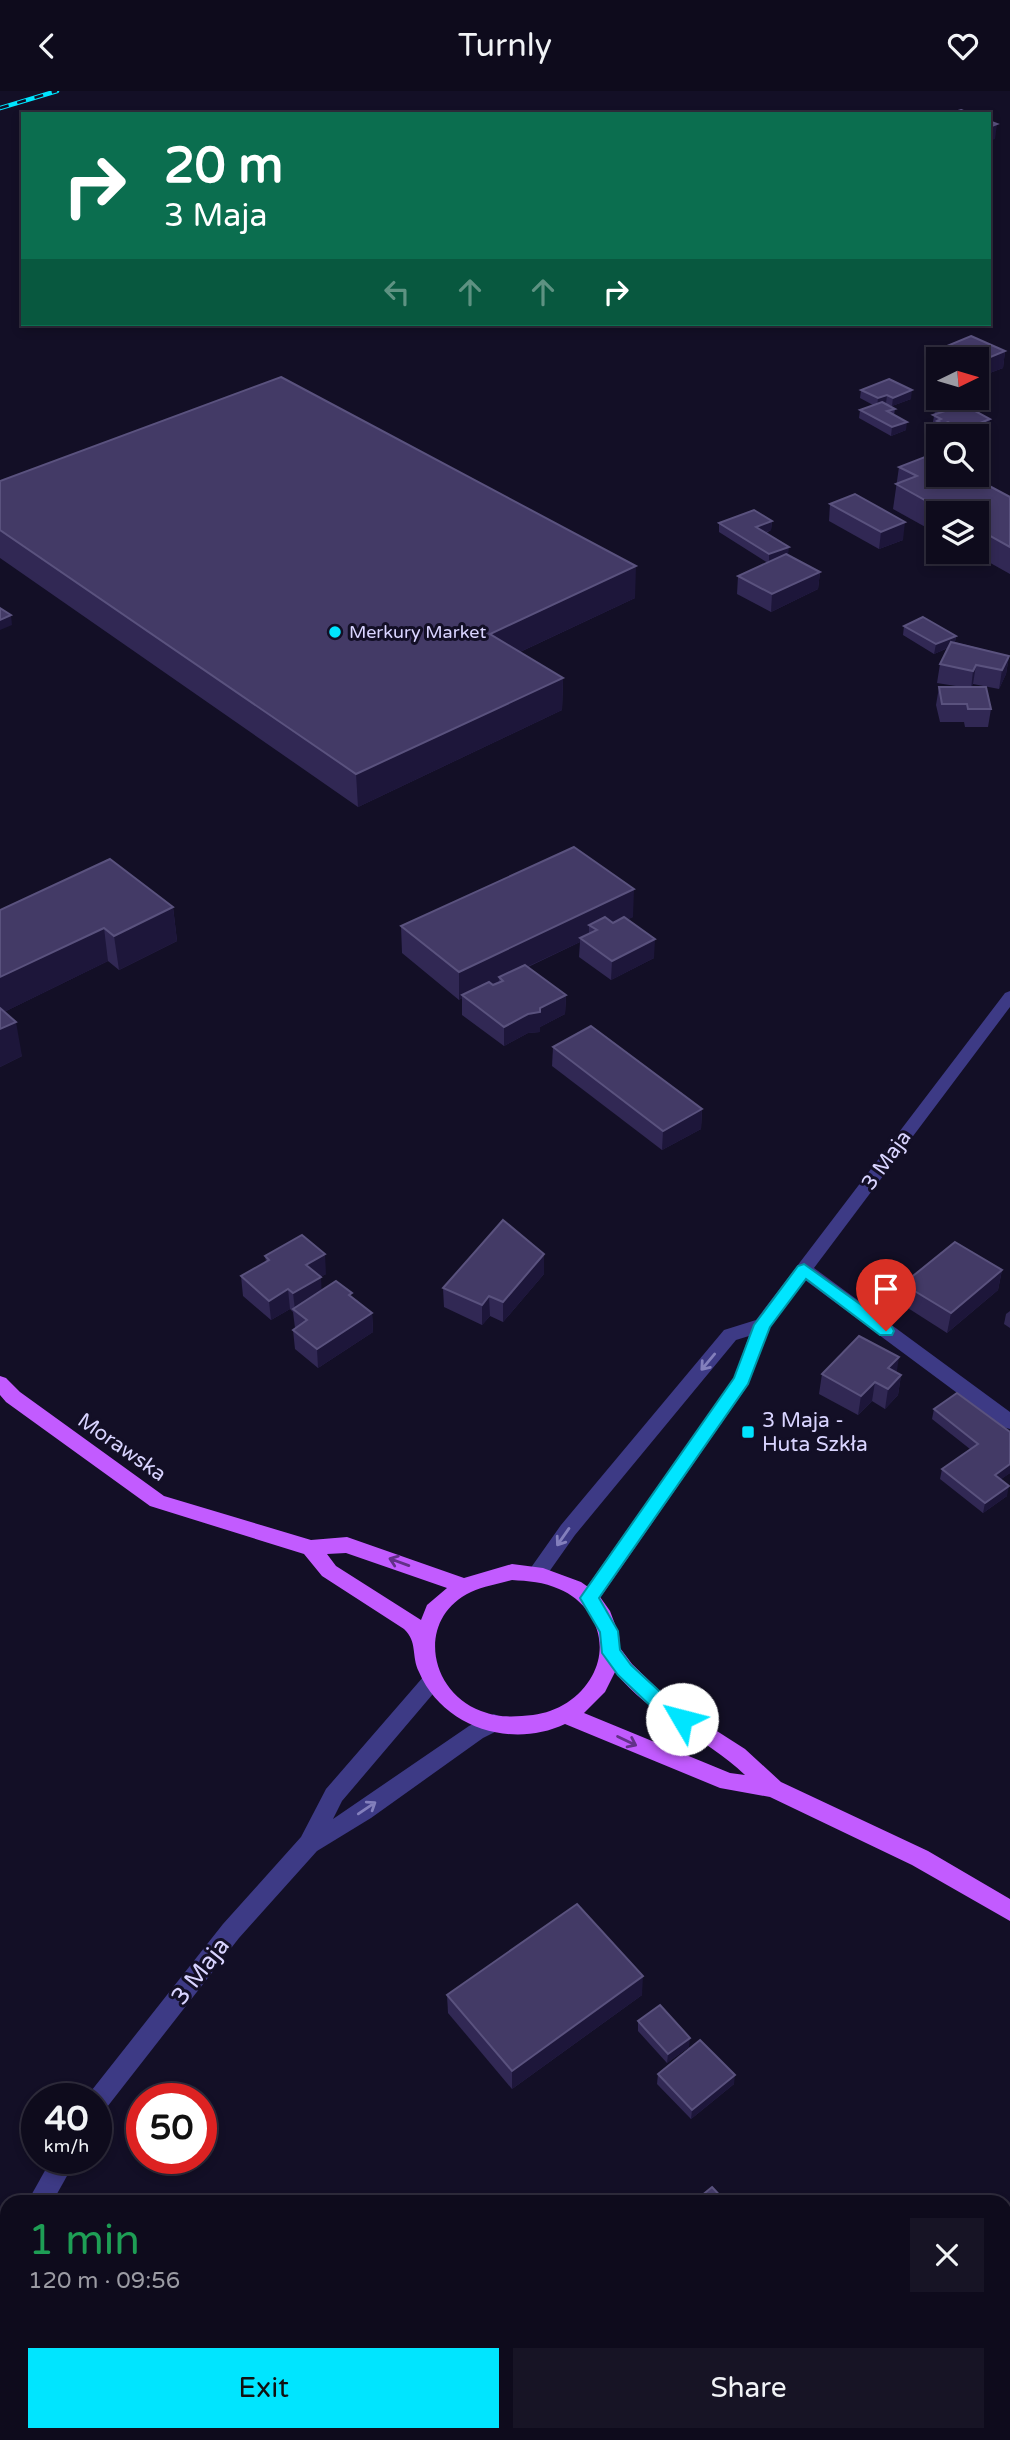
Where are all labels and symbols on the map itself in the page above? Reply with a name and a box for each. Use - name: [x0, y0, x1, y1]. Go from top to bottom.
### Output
- north arrow: [926, 347, 989, 409]
- place label: Merkury Market: [349, 621, 486, 643]
- marker: Merkury Market: [327, 624, 343, 640]
- street label: 3 Maja: [856, 1125, 916, 1195]
- pin: [856, 1259, 916, 1331]
- one-way arrow: [700, 1352, 716, 1370]
- street label: Morawska: [73, 1408, 171, 1487]
- place label: 3 Maja - Huta Szkła: [762, 1408, 868, 1457]
- marker: 3 Maja - Huta Szkła: [740, 1424, 756, 1440]
- one-way arrow: [556, 1527, 570, 1546]
- one-way arrow: [388, 1555, 410, 1567]
- position arrow: [645, 1682, 719, 1756]
- one-way arrow: [616, 1735, 637, 1748]
- one-way arrow: [357, 1801, 376, 1815]
- street label: 3 Maja: [165, 1932, 236, 2011]
- speed limit sign: 50: [126, 2083, 217, 2174]

